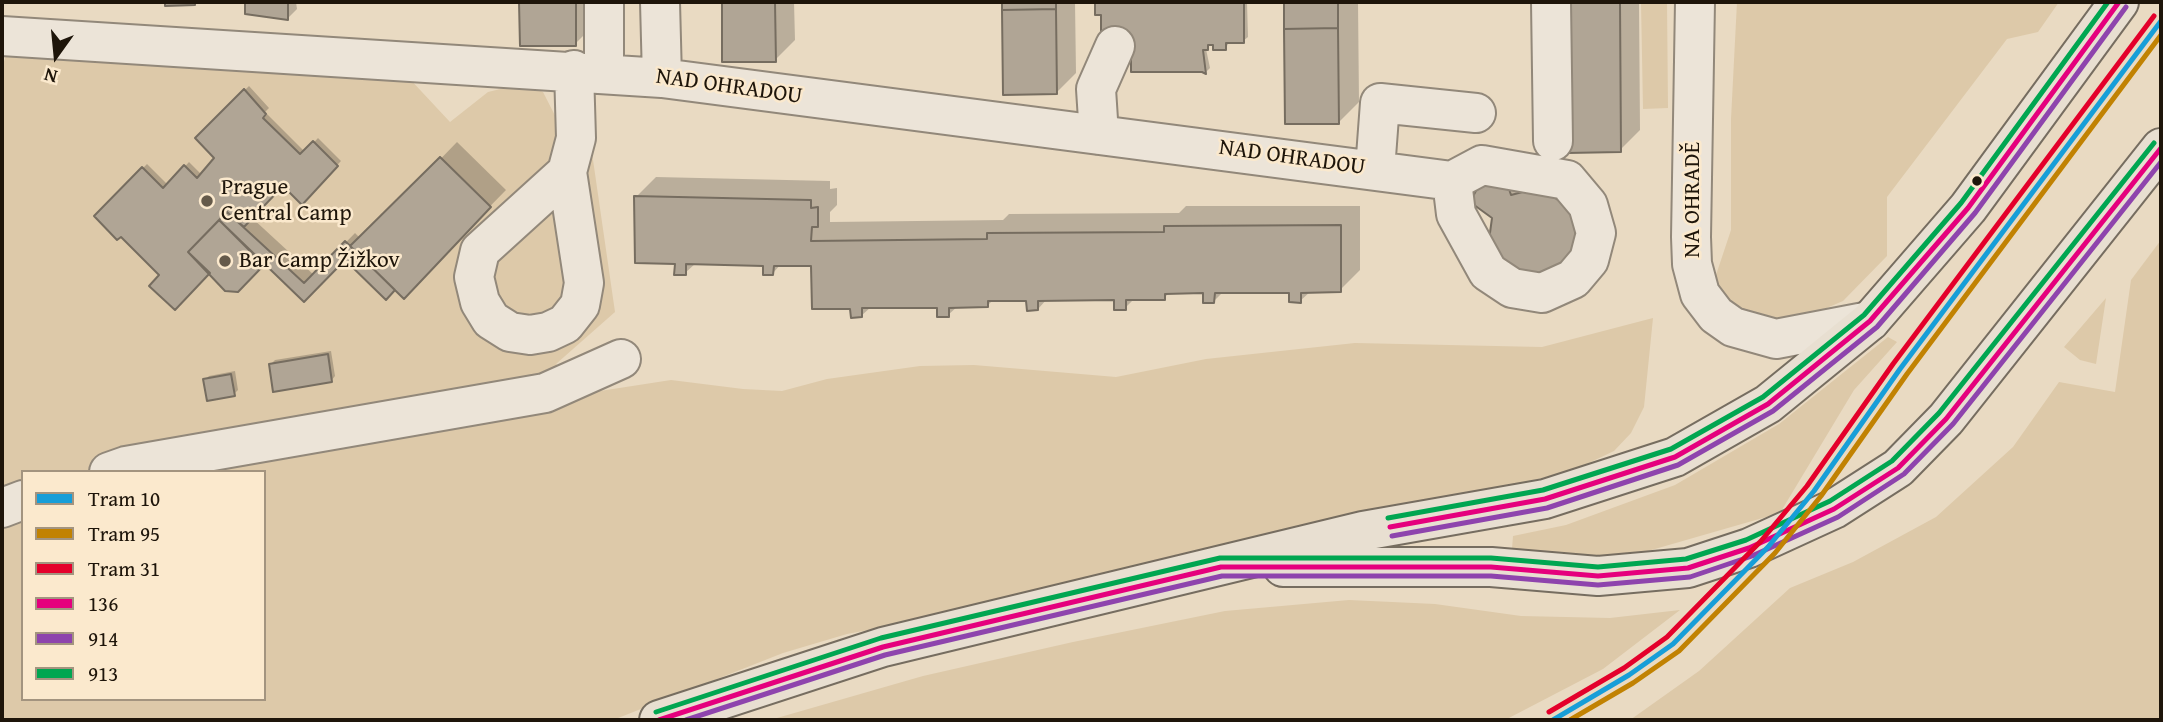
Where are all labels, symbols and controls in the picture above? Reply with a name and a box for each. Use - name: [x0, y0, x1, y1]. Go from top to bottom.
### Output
- north arrow: [21, 21, 91, 91]
- text: N: [41, 61, 60, 91]
- street label: NAD OHRADOU: [654, 63, 804, 111]
- street label: NAD OHRADOU: [1217, 134, 1367, 182]
- street label: NA OHRADĚ: [1679, 142, 1707, 258]
- place label: Prague Central Camp: [221, 174, 352, 228]
- unlabelled marker: [1970, 174, 1984, 188]
- marker: Prague Central Camp: [199, 193, 215, 209]
- place label: Bar Camp Žižkov: [239, 247, 400, 275]
- marker: Bar Camp Žižkov: [217, 253, 233, 269]
- legend: [21, 470, 266, 701]
- text: Tram 10: [88, 483, 160, 514]
- text: Tram 95: [88, 518, 160, 549]
- text: Tram 31: [88, 553, 160, 584]
- text: 136: [88, 588, 118, 619]
- text: 914: [88, 623, 118, 654]
- text: 913: [88, 658, 118, 689]

